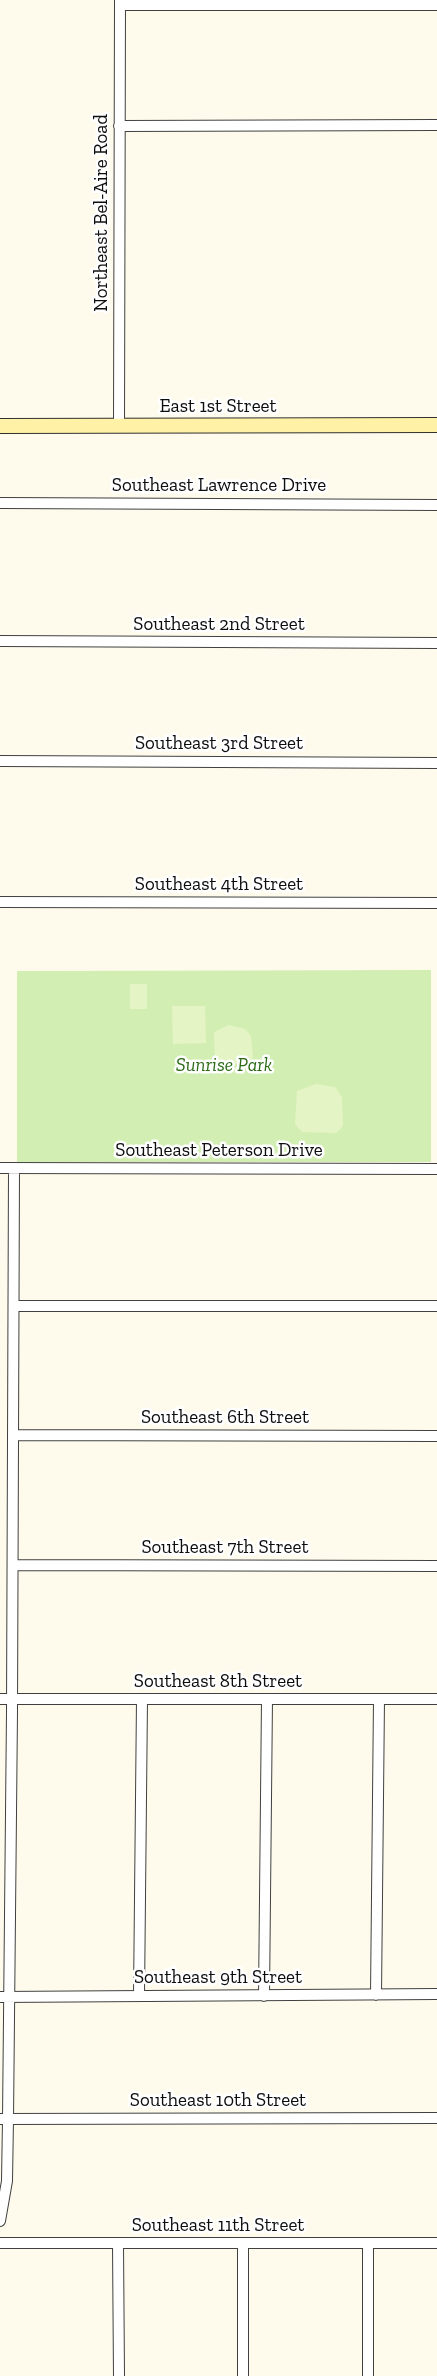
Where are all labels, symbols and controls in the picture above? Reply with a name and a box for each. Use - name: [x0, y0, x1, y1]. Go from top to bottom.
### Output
- street label: Northeast Bel-Aire Road: [91, 114, 113, 312]
- street label: East 1st Street: [159, 396, 277, 418]
- street label: Southeast Lawrence Drive: [112, 475, 326, 497]
- street label: Southeast 2nd Street: [133, 614, 305, 636]
- street label: Southeast 3rd Street: [135, 733, 303, 755]
- street label: Southeast 4th Street: [135, 874, 303, 896]
- park label: Sunrise Park: [176, 1055, 272, 1077]
- street label: Southeast Peterson Drive: [115, 1140, 323, 1162]
- street label: Southeast 6th Street: [141, 1407, 309, 1429]
- street label: Southeast 7th Street: [141, 1537, 309, 1559]
- street label: Southeast 8th Street: [134, 1671, 302, 1693]
- street label: Southeast 9th Street: [134, 1967, 302, 1989]
- street label: Southeast 10th Street: [130, 2090, 306, 2112]
- street label: Southeast 11th Street: [132, 2215, 304, 2237]

